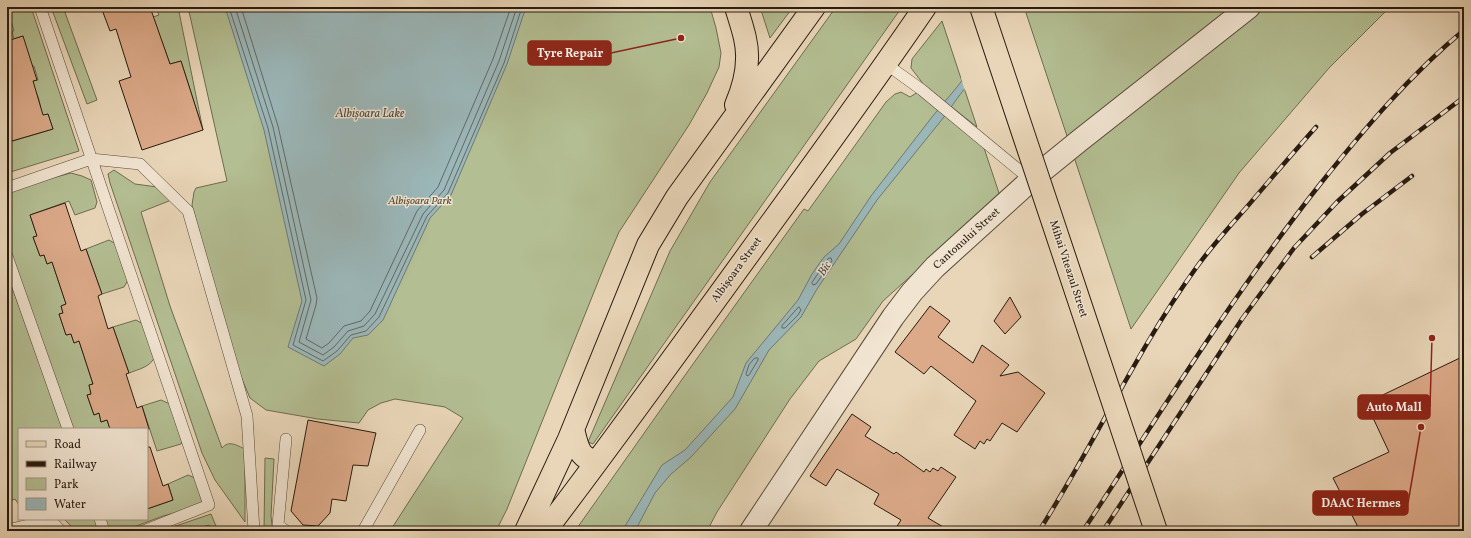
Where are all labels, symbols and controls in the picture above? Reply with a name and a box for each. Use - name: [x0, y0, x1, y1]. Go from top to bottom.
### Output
- callout: Tyre Repair: [528, 41, 611, 65]
- text: Tyre Repair: [537, 46, 604, 62]
- water label: Albișoara Lake: [335, 106, 405, 122]
- park label: Albișoara Park: [387, 194, 452, 209]
- street label: Cantonului Street: [930, 205, 1004, 273]
- street label: Mihai Viteazul Street: [1045, 218, 1091, 320]
- street label: Albișoara Street: [708, 234, 766, 306]
- water label: Bîc: [814, 258, 836, 280]
- callout: Auto Mall: [1358, 395, 1430, 419]
- text: Auto Mall: [1366, 400, 1422, 416]
- legend: [18, 428, 148, 520]
- text: Road: [54, 437, 81, 453]
- text: Railway: [54, 457, 97, 473]
- text: Park: [54, 477, 79, 493]
- callout: DAAC Hermes: [1313, 491, 1408, 515]
- text: DAAC Hermes: [1321, 496, 1401, 512]
- text: Water: [54, 497, 86, 513]

